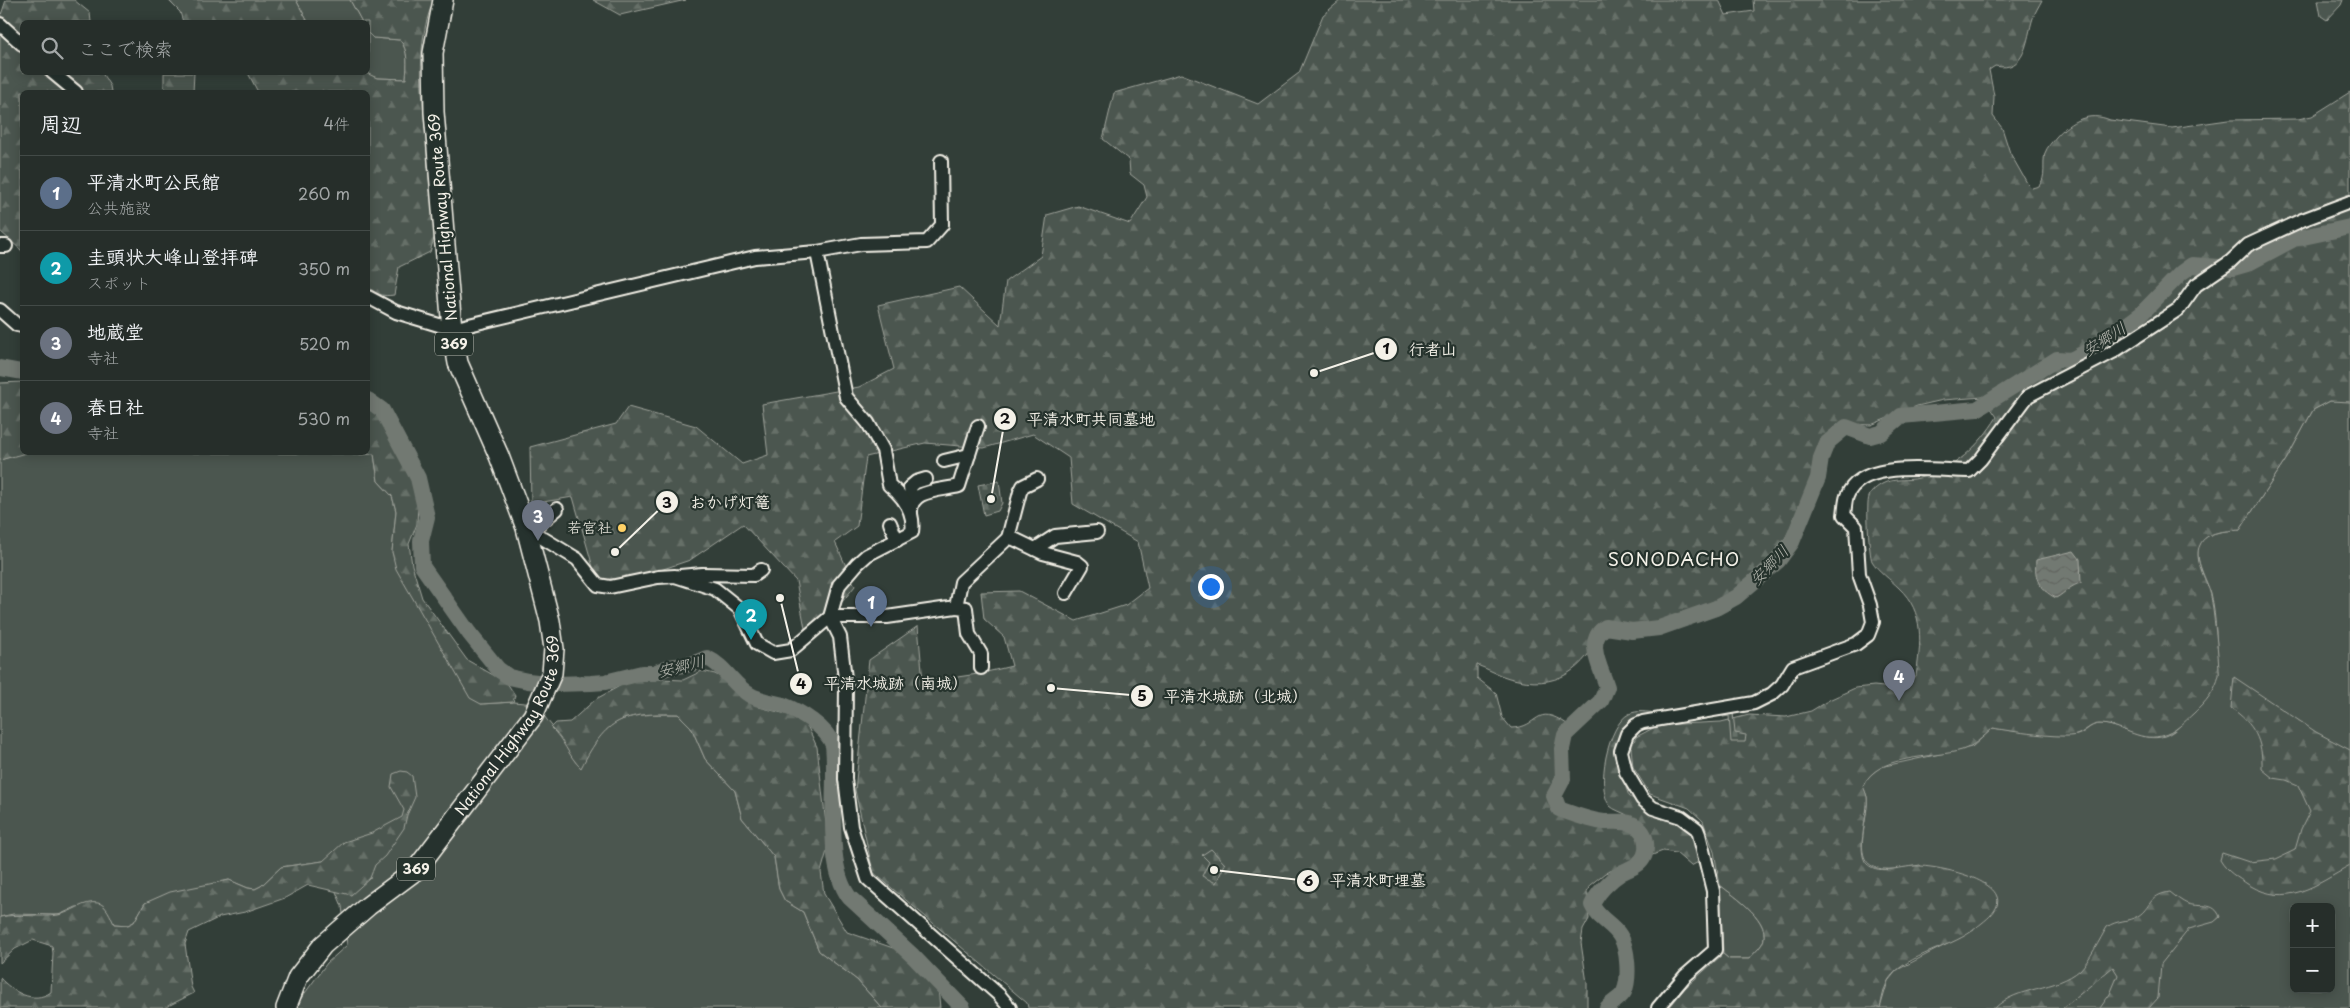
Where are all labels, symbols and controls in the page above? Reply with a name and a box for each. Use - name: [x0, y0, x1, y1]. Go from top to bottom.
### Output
- search box: [20, 20, 370, 75]
- icon: search: [38, 34, 66, 62]
- text: ここで検索: [78, 34, 173, 62]
- text: 周辺: [40, 107, 82, 139]
- text: 4件: [323, 111, 350, 135]
- street label: National Highway Route 369: [421, 113, 462, 322]
- text: 平清水町公民館: [87, 167, 220, 195]
- text: 1: [52, 181, 60, 205]
- text: 260 m: [298, 181, 350, 205]
- text: 公共施設: [87, 195, 151, 219]
- text: 圭頭状大峰山登拝碑: [87, 242, 258, 270]
- text: 2: [50, 256, 62, 280]
- text: 350 m: [298, 256, 350, 280]
- text: スポット: [87, 270, 151, 294]
- water label: 安郷川: [2077, 315, 2130, 361]
- text: 地蔵堂: [87, 317, 144, 345]
- text: 3: [51, 331, 61, 355]
- text: 520 m: [299, 331, 350, 355]
- road number: 369: [435, 332, 473, 356]
- callout: 行者山: [1374, 334, 1467, 365]
- text: 1: [1382, 336, 1390, 359]
- text: 行者山: [1409, 336, 1457, 360]
- text: 寺社: [87, 345, 119, 369]
- text: 春日社: [87, 392, 144, 420]
- callout: 平清水町共同墓地: [992, 404, 1165, 435]
- text: 4: [51, 406, 61, 430]
- text: 530 m: [297, 406, 350, 430]
- text: 2: [1000, 406, 1011, 429]
- text: 平清水町共同墓地: [1027, 406, 1155, 430]
- text: 寺社: [87, 420, 119, 444]
- callout: おかげ灯篭: [655, 487, 780, 518]
- text: おかげ灯篭: [690, 489, 770, 513]
- text: 3: [662, 490, 672, 513]
- pin: 3: [522, 500, 554, 541]
- place label: 若宮社: [567, 515, 612, 538]
- marker: 若宮社: [616, 522, 628, 534]
- water label: 安郷川: [1743, 539, 1794, 590]
- district label: SONODACHO: [1608, 545, 1740, 572]
- your location: [1198, 574, 1224, 600]
- pin: 1: [855, 586, 887, 627]
- pin: 2: [735, 599, 767, 640]
- street label: National Highway Route 369: [448, 634, 565, 820]
- water label: 安郷川: [655, 648, 707, 682]
- pin: 4: [1883, 660, 1915, 701]
- callout: 平清水城跡（南城）: [789, 668, 978, 699]
- text: 平清水城跡（南城）: [824, 670, 968, 694]
- text: 4: [796, 671, 806, 694]
- callout: 平清水城跡（北城）: [1129, 681, 1318, 712]
- text: 5: [1137, 683, 1147, 706]
- text: 平清水城跡（北城）: [1164, 683, 1308, 707]
- road number: 369: [397, 858, 435, 881]
- callout: 平清水町埋墓: [1295, 865, 1436, 896]
- text: 平清水町埋墓: [1330, 867, 1426, 891]
- text: 6: [1303, 868, 1314, 891]
- map controls: [2290, 903, 2335, 993]
- button: +: [2290, 903, 2335, 948]
- button: −: [2290, 948, 2335, 993]

